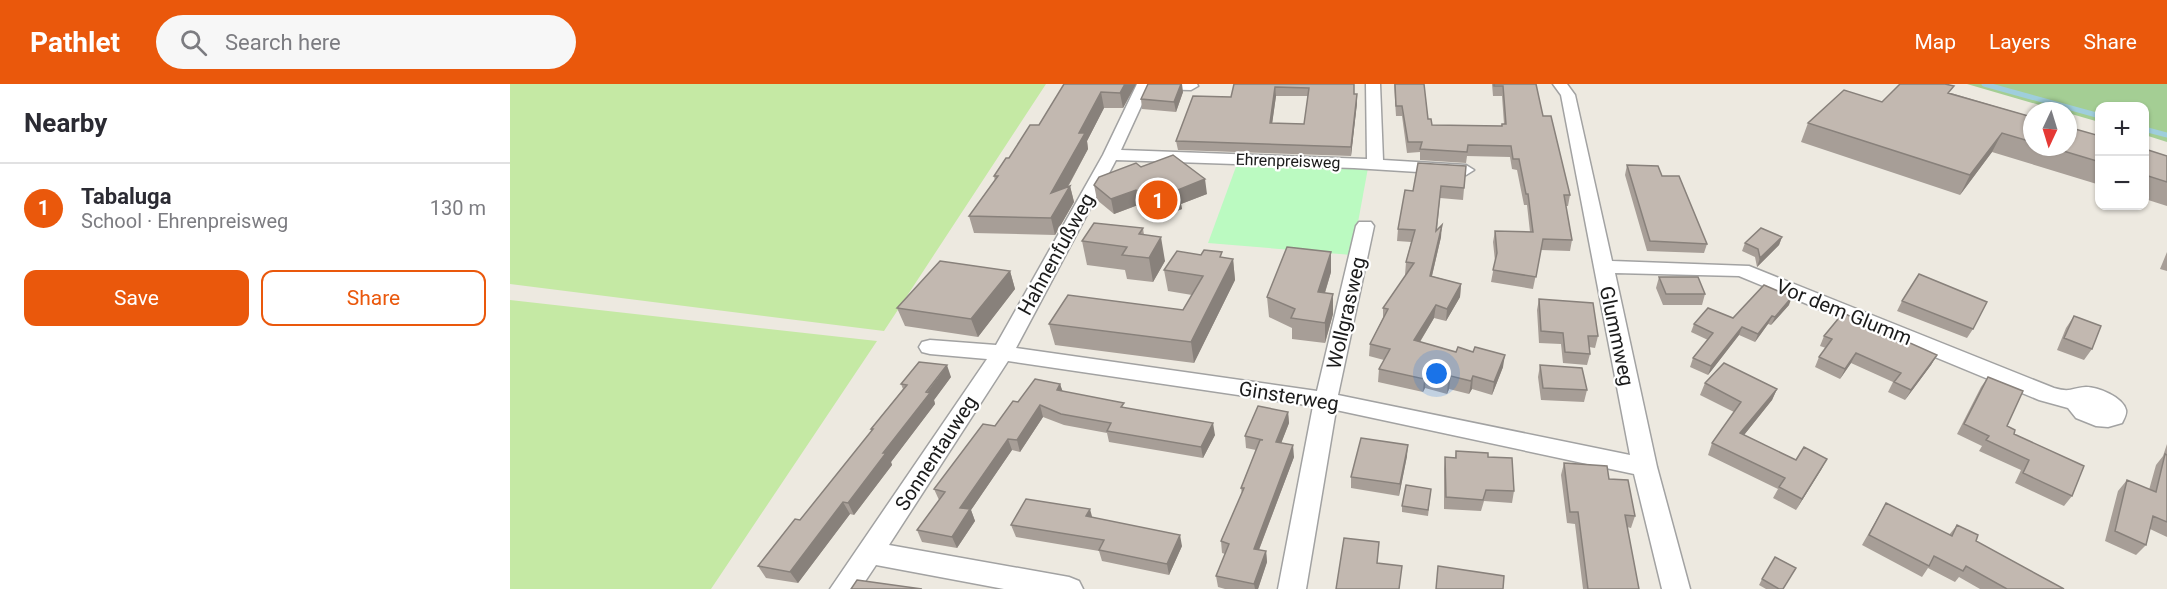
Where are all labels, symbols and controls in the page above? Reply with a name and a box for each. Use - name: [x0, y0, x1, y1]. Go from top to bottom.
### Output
- search box: [156, 15, 576, 69]
- text: Pathlet: [30, 26, 120, 59]
- icon: search: [177, 26, 210, 59]
- text: Search here: [225, 30, 341, 55]
- text: Map: [1914, 30, 1956, 54]
- text: Layers: [1989, 30, 2050, 54]
- text: Share: [2083, 30, 2137, 54]
- north arrow: [2023, 102, 2077, 156]
- map controls: [2095, 102, 2149, 210]
- button: +: [2095, 102, 2149, 156]
- text: Nearby: [24, 108, 107, 138]
- street label: Ehrenpreisweg: [1235, 150, 1341, 172]
- button: −: [2095, 156, 2149, 210]
- pin: 1: [1138, 178, 1178, 222]
- text: Tabaluga: [81, 184, 171, 209]
- street label: Hahnenfußweg: [1013, 189, 1099, 319]
- text: 1: [38, 196, 49, 220]
- text: 130 m: [430, 196, 486, 220]
- text: School · Ehrenpreisweg: [81, 209, 288, 233]
- street label: Wollgrasweg: [1321, 255, 1371, 371]
- button: Save: [24, 270, 249, 326]
- button: Share: [261, 270, 486, 326]
- street label: Vor dem Glumm: [1773, 274, 1915, 350]
- street label: Glummweg: [1595, 284, 1639, 388]
- your location: [1422, 359, 1451, 388]
- street label: Ginsterweg: [1237, 376, 1341, 416]
- street label: Sonnentauweg: [890, 391, 982, 515]

